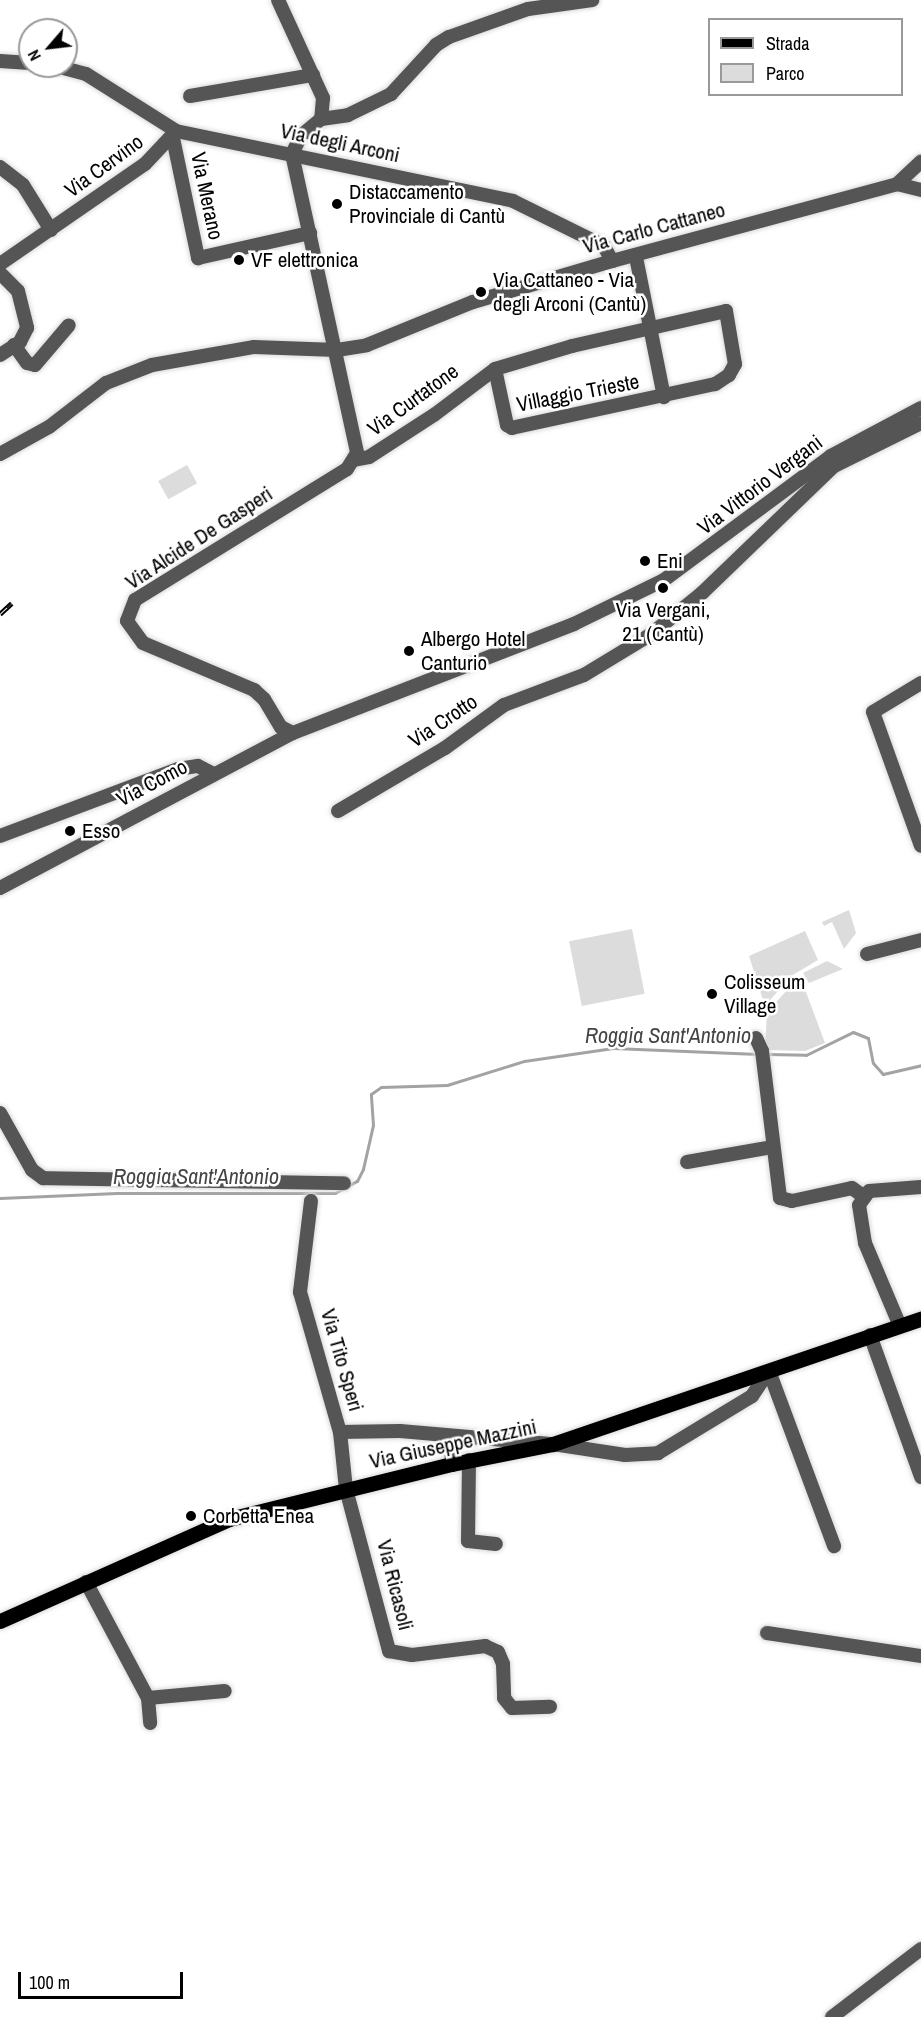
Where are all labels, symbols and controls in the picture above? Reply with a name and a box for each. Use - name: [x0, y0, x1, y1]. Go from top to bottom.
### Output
- north arrow: [18, 18, 78, 78]
- legend: [708, 18, 903, 96]
- text: Strada: [766, 31, 810, 56]
- text: N: [22, 46, 46, 65]
- text: Parco: [766, 61, 805, 86]
- street label: Via degli Arconi: [278, 118, 402, 168]
- street label: Via Cervino: [60, 129, 148, 203]
- street label: Via Merano: [185, 150, 229, 242]
- place label: Distaccamento Provinciale di Cantù: [349, 179, 505, 229]
- marker: Distaccamento Provinciale di Cantù: [330, 197, 344, 211]
- street label: Via Carlo Cattaneo: [580, 197, 728, 259]
- place label: VF elettronica: [251, 247, 358, 273]
- marker: VF elettronica: [232, 253, 246, 267]
- place label: Via Cattaneo - Via degli Arconi (Cantù): [493, 267, 647, 317]
- marker: Via Cattaneo - Via degli Arconi (Cantù): [474, 285, 488, 299]
- street label: Via Curtatone: [363, 359, 463, 441]
- street label: Villaggio Trieste: [515, 369, 641, 417]
- street label: Via Vittorio Vergani: [693, 430, 827, 540]
- street label: Via Alcide De Gasperi: [120, 481, 278, 595]
- place label: Eni: [657, 548, 683, 574]
- marker: Eni: [638, 554, 652, 568]
- marker: Via Vergani, 21 (Cantù): [656, 581, 670, 595]
- place label: Via Vergani, 21 (Cantù): [616, 597, 710, 647]
- place label: Albergo Hotel Canturio: [421, 626, 525, 676]
- marker: Albergo Hotel Canturio: [402, 644, 416, 658]
- street label: Via Crotto: [404, 689, 482, 753]
- street label: Via Como: [112, 754, 192, 812]
- place label: Esso: [82, 818, 120, 844]
- marker: Esso: [63, 824, 77, 838]
- place label: Colisseum Village: [724, 969, 805, 1019]
- marker: Colisseum Village: [705, 987, 719, 1001]
- water label: Roggia Sant'Antonio: [585, 1023, 751, 1049]
- water label: Roggia Sant'Antonio: [113, 1164, 279, 1190]
- street label: Via Tito Speri: [315, 1306, 369, 1414]
- street label: Via Giuseppe Mazzini: [367, 1414, 539, 1474]
- place label: Corbetta Enea: [203, 1503, 314, 1529]
- marker: Corbetta Enea: [184, 1509, 198, 1523]
- street label: Via Ricasoli: [372, 1537, 418, 1633]
- scale bar: [21, 1960, 186, 1998]
- text: 100 m: [29, 1970, 70, 1995]

